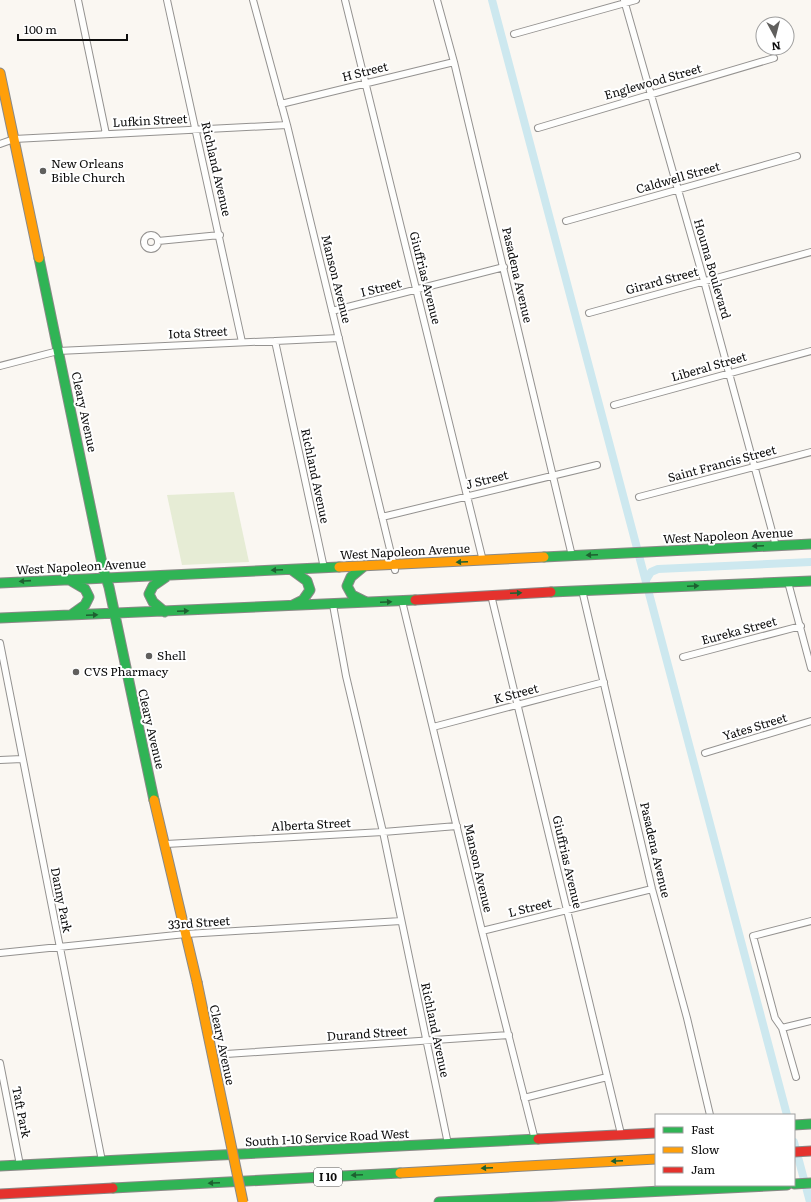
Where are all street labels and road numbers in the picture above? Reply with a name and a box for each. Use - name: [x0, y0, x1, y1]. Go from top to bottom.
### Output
- street label: H Street: [340, 57, 390, 85]
- street label: Englewood Street: [602, 59, 704, 104]
- street label: Lufkin Street: [112, 109, 188, 131]
- street label: Richland Avenue: [197, 120, 237, 218]
- street label: Caldwell Street: [634, 156, 722, 198]
- street label: Houma Boulevard: [690, 216, 736, 322]
- street label: Pasadena Avenue: [498, 225, 538, 324]
- street label: Giuffrias Avenue: [406, 229, 446, 326]
- street label: Manson Avenue: [317, 233, 357, 325]
- street label: Girard Street: [623, 262, 700, 298]
- street label: I Street: [358, 273, 403, 301]
- street label: Iota Street: [168, 321, 228, 343]
- street label: Liberal Street: [669, 347, 749, 385]
- street label: Cleary Avenue: [68, 370, 102, 454]
- street label: Richland Avenue: [297, 427, 335, 525]
- street label: Saint Francis Street: [666, 440, 778, 486]
- street label: J Street: [464, 465, 510, 493]
- street label: West Napoleon Avenue: [662, 523, 793, 547]
- street label: West Napoleon Avenue: [339, 539, 470, 563]
- street label: West Napoleon Avenue: [15, 554, 146, 578]
- street label: Eureka Street: [699, 611, 779, 649]
- street label: K Street: [491, 678, 540, 708]
- street label: Cleary Avenue: [134, 687, 170, 771]
- street label: Yates Street: [720, 708, 789, 744]
- street label: Pasadena Avenue: [636, 800, 676, 899]
- street label: Alberta Street: [271, 813, 351, 835]
- street label: Giuffrias Avenue: [548, 813, 587, 910]
- street label: Manson Avenue: [460, 822, 498, 914]
- street label: Danny Park: [47, 866, 77, 935]
- street label: L Street: [506, 893, 554, 921]
- street label: 33rd Street: [167, 911, 231, 933]
- street label: Richland Avenue: [417, 981, 455, 1079]
- street label: Cleary Avenue: [206, 1003, 240, 1087]
- street label: Durand Street: [326, 1021, 408, 1045]
- street label: Taft Park: [8, 1085, 36, 1140]
- street label: South I-10 Service Road West: [244, 1124, 410, 1150]
- road number: I 10: [314, 1168, 342, 1186]

